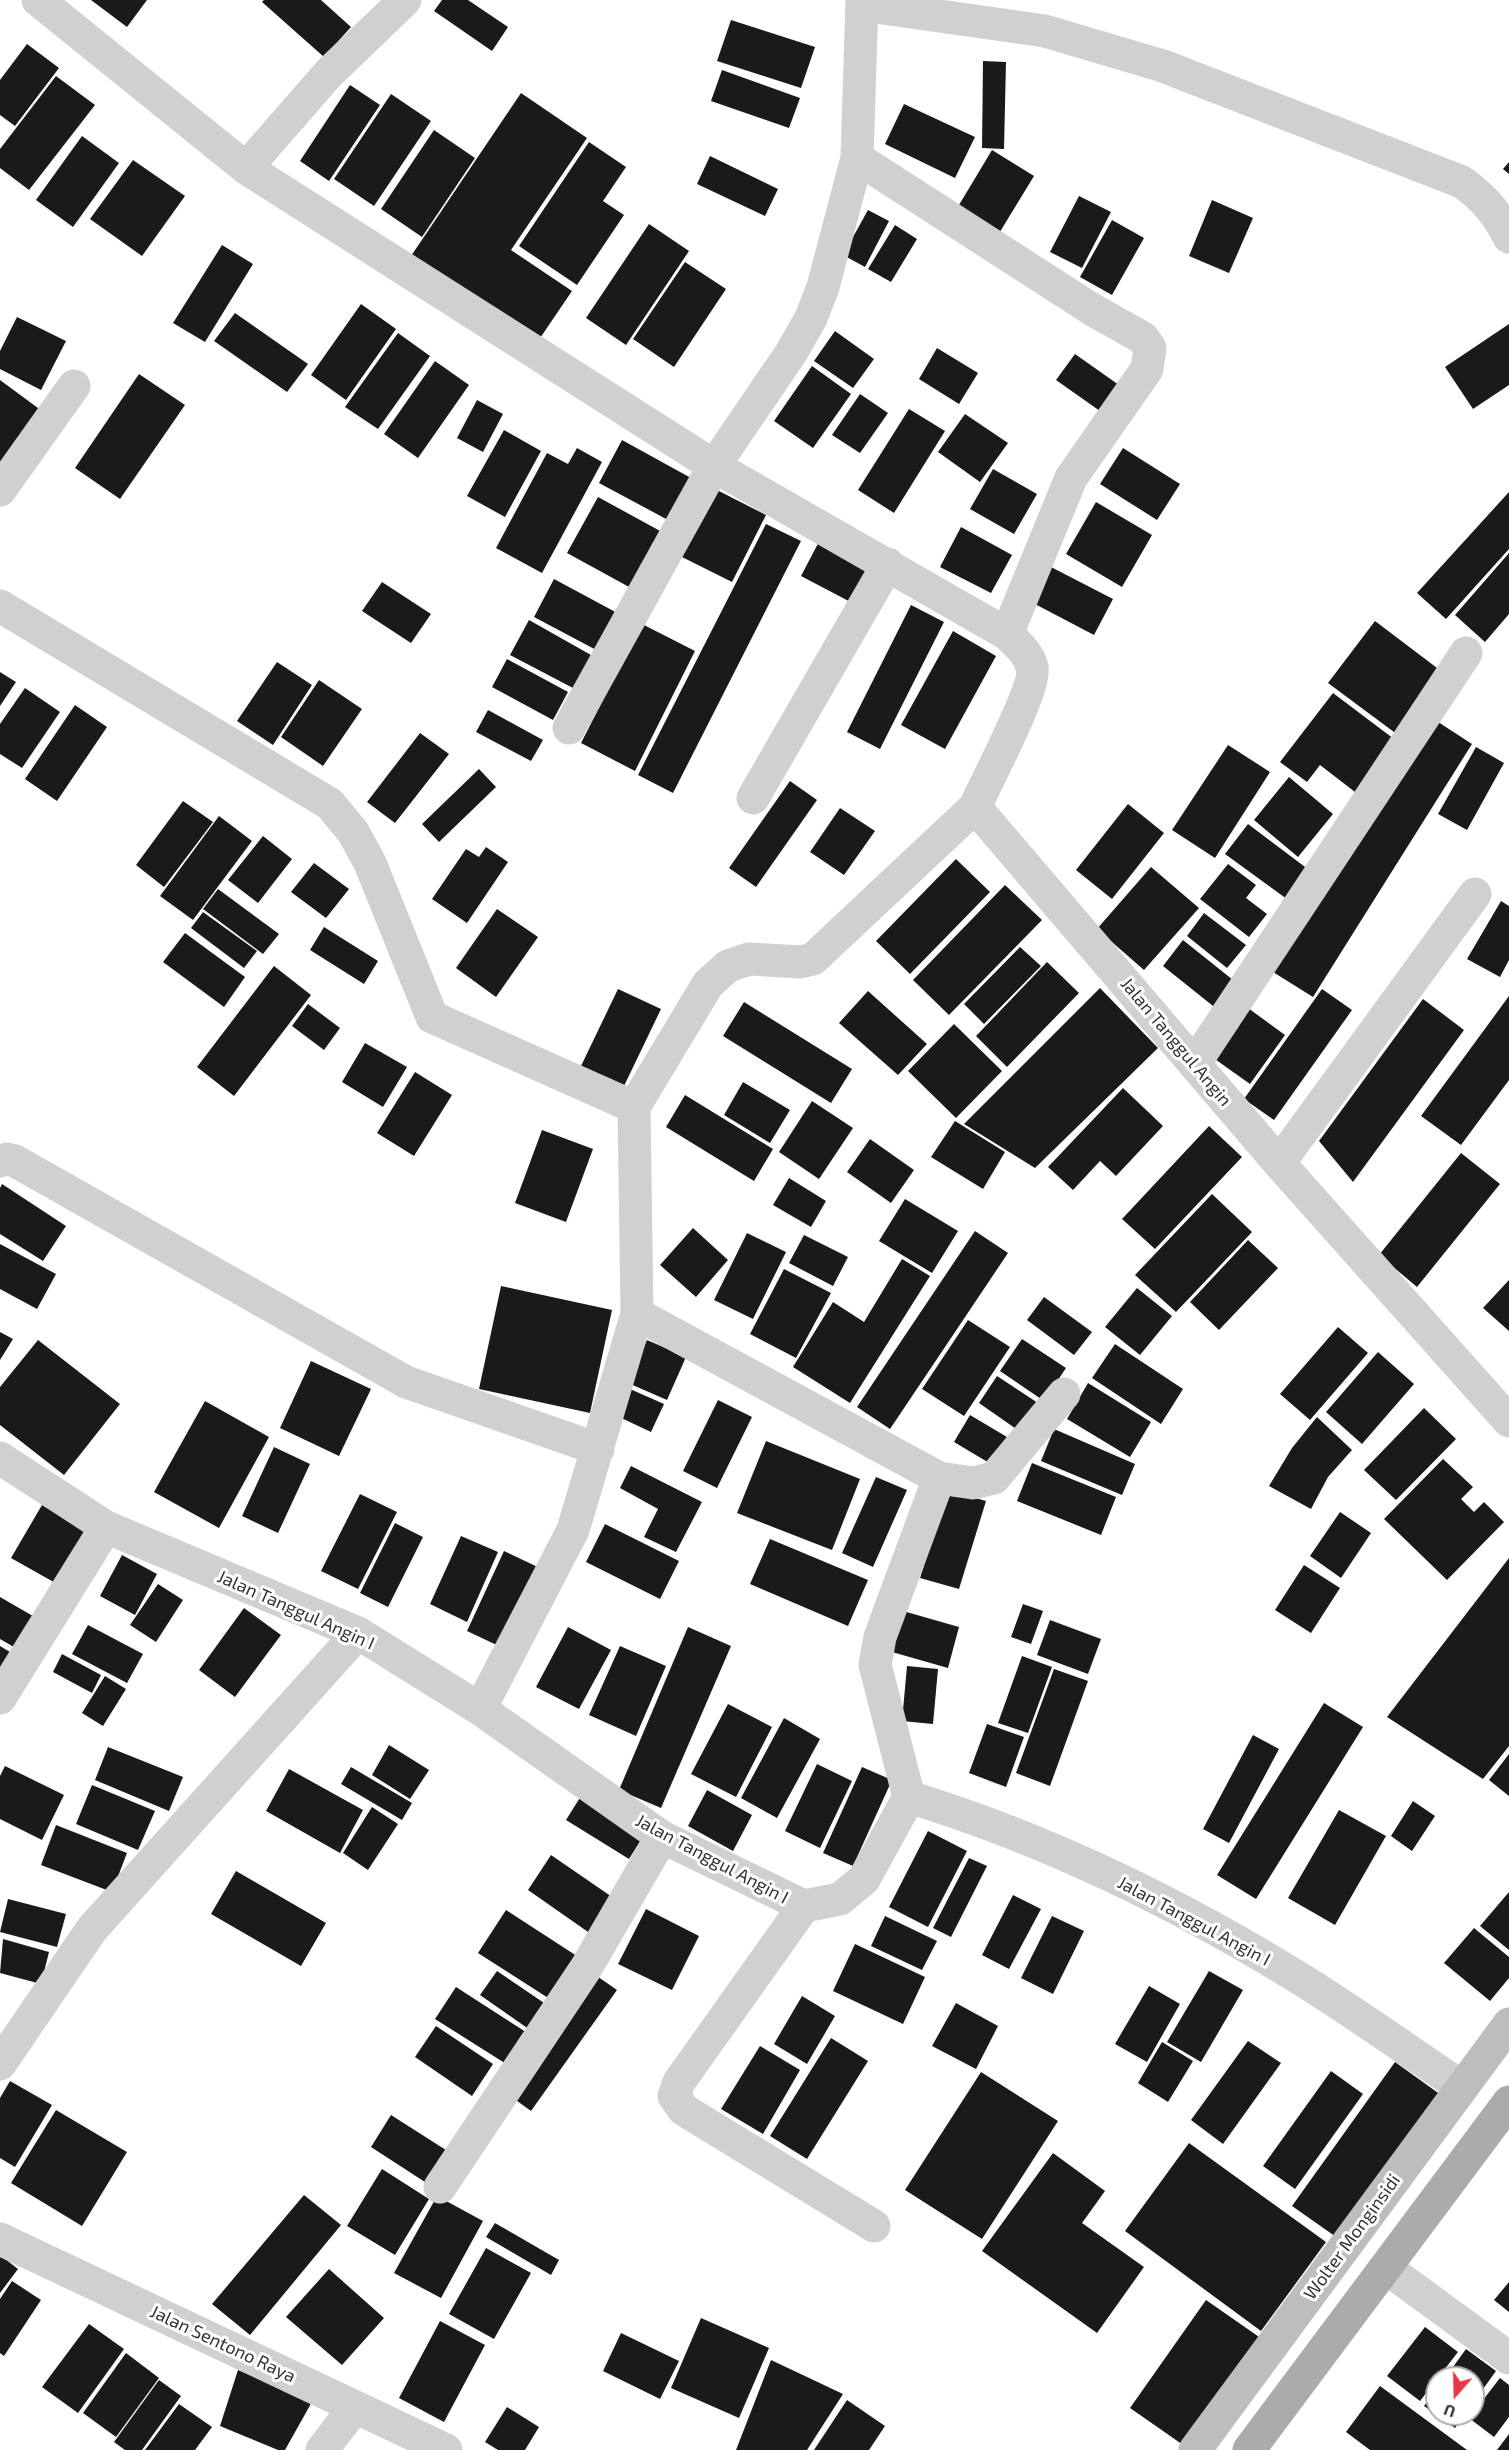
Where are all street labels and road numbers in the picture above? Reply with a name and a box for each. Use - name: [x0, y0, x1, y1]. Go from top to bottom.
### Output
- street label: Jalan Tanggul Angin: [1116, 973, 1236, 1111]
- street label: Jalan Tanggul Angin I: [214, 1566, 378, 1654]
- street label: Jalan Tanggul Angin I: [632, 1810, 792, 1908]
- street label: Jalan Tanggul Angin I: [1114, 1872, 1274, 1970]
- street label: Wolter Monginsidi: [1299, 2170, 1405, 2304]
- street label: Jalan Sentono Raya: [147, 2301, 299, 2387]

